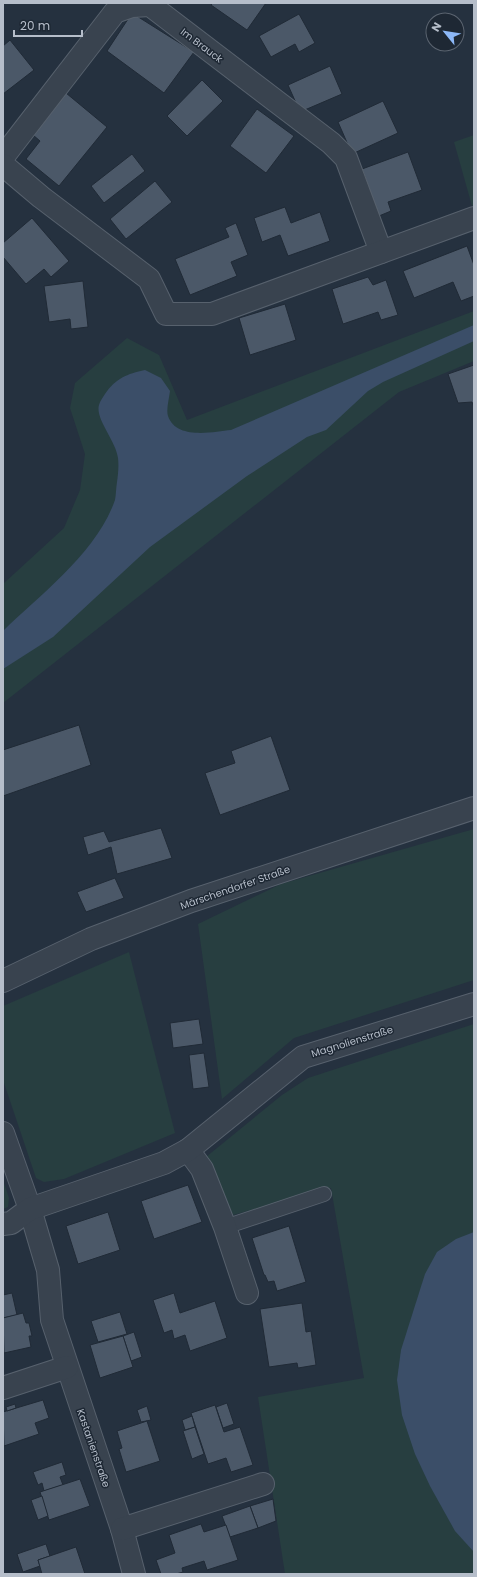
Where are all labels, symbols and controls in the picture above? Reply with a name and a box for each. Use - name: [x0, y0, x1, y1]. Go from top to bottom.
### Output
- scale bar: [14, 12, 82, 38]
- north arrow: [425, 12, 465, 52]
- text: 20 m: [20, 17, 50, 34]
- text: N: [427, 19, 445, 35]
- street label: Im Brauck: [177, 24, 227, 67]
- street label: Märschendorfer Straße: [178, 862, 292, 913]
- street label: Magnolienstraße: [309, 1022, 395, 1061]
- street label: Kastanienstraße: [73, 1407, 114, 1489]

